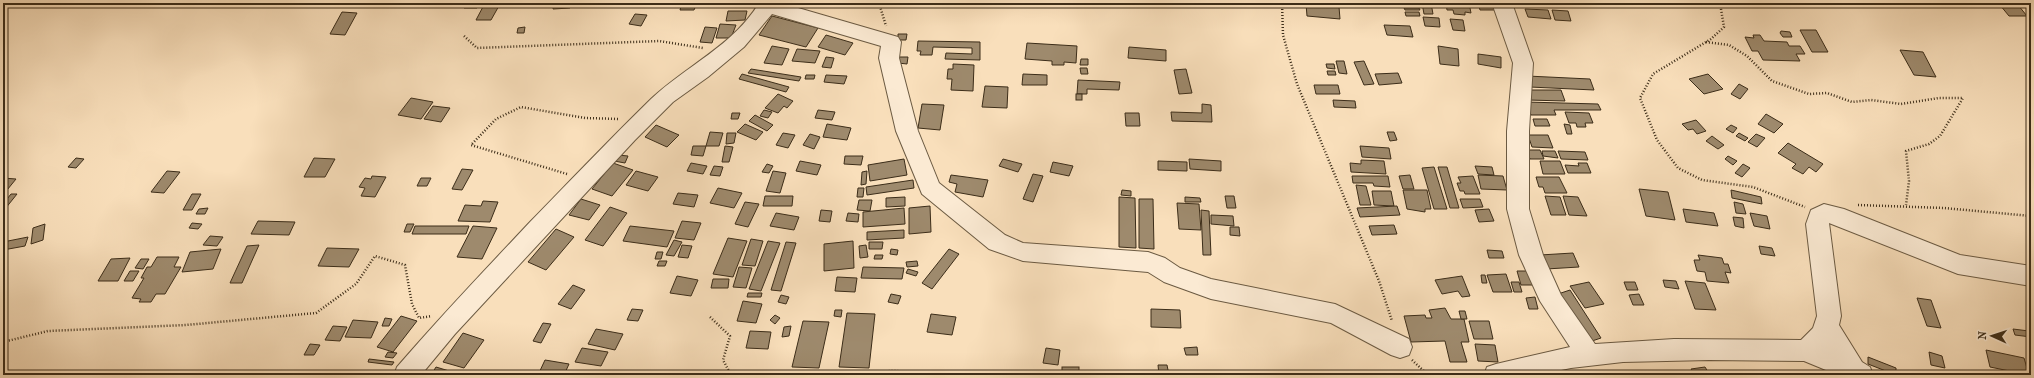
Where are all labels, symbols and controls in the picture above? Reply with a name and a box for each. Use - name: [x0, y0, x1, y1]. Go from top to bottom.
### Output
- north arrow: [1972, 316, 2012, 356]
- text: N: [1976, 330, 1989, 340]

